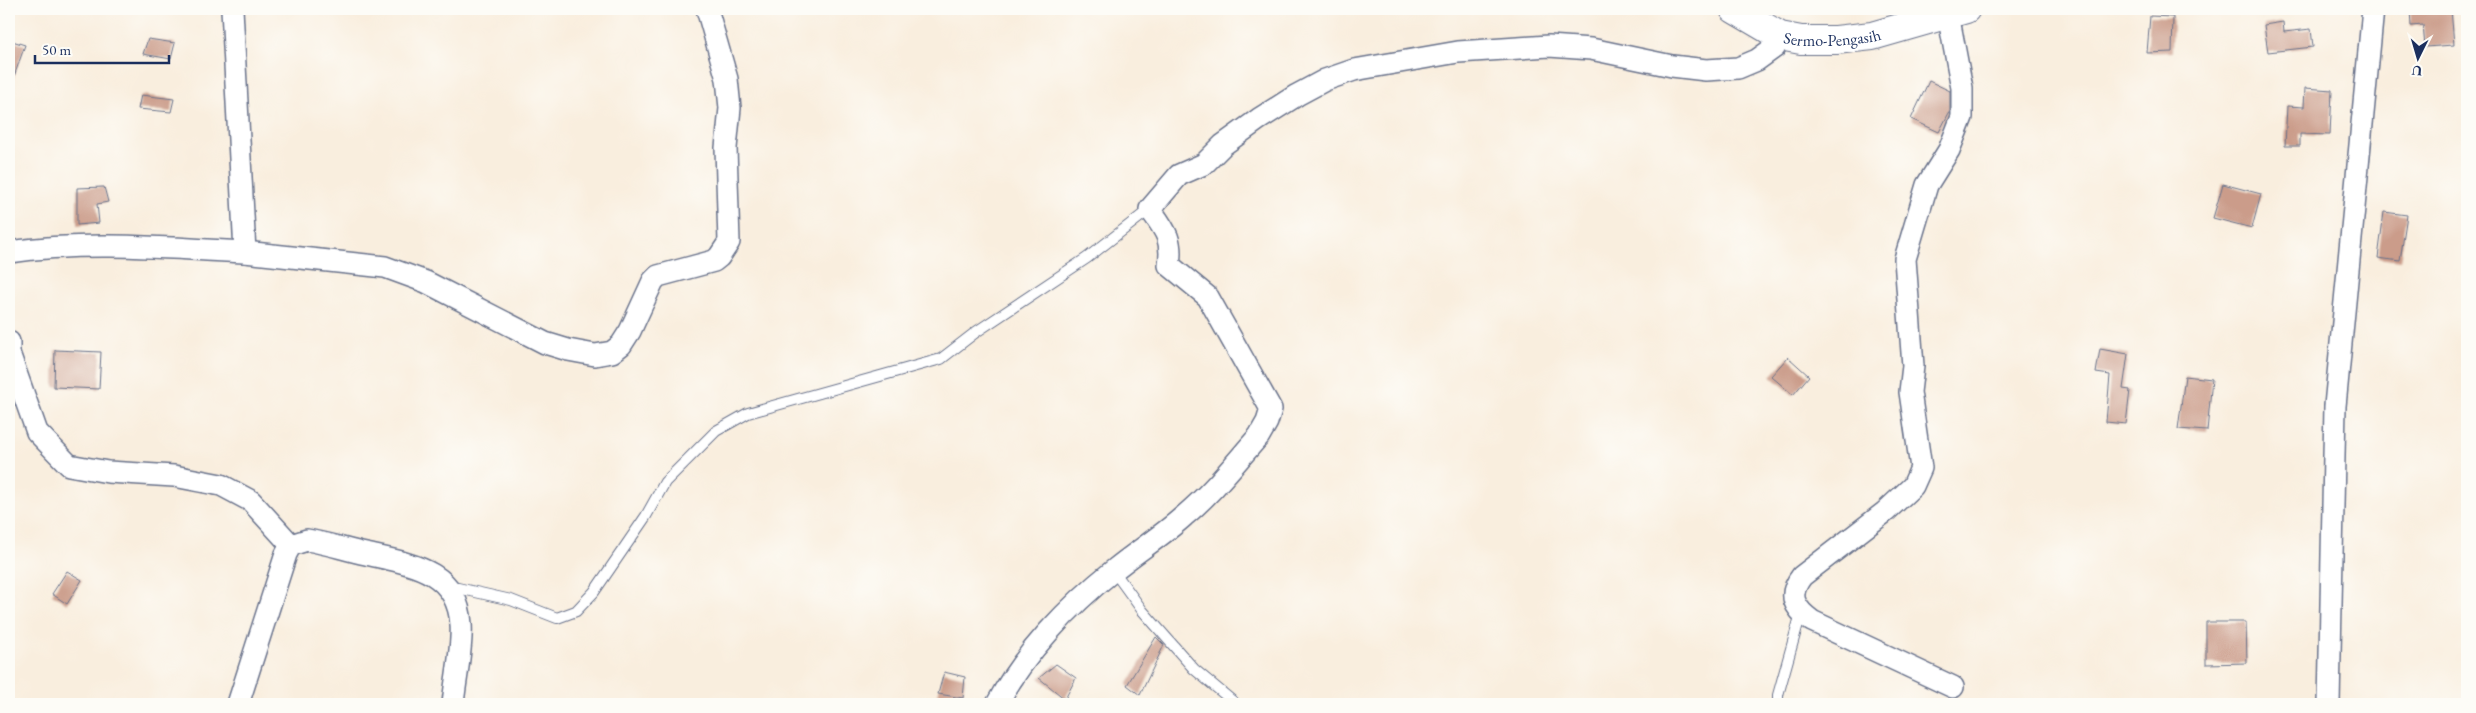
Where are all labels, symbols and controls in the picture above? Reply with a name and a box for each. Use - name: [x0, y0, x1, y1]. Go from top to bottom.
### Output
- street label: Sermo-Pengasih: [1782, 24, 1883, 51]
- scale bar: [35, 32, 169, 64]
- north arrow: [2394, 32, 2444, 82]
- text: 50 m: [42, 40, 71, 59]
- text: U: [2410, 61, 2423, 80]

